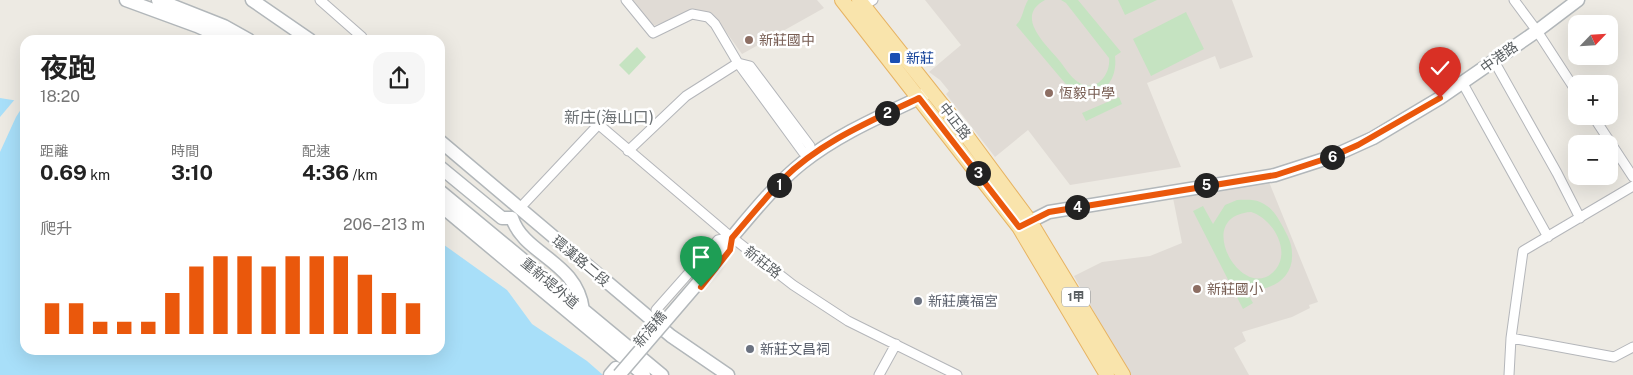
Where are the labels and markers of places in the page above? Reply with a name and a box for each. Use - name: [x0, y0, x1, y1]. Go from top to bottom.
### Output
- place label: 新莊國中: [759, 32, 815, 48]
- marker: 新莊國中: [743, 34, 755, 46]
- pin: [1419, 47, 1461, 98]
- place label: 新莊: [906, 50, 934, 66]
- marker: 新莊: [888, 51, 902, 65]
- place label: 恆毅中學: [1059, 85, 1115, 101]
- marker: 恆毅中學: [1043, 87, 1055, 99]
- pin: 2: [874, 100, 900, 126]
- pin: 6: [1320, 144, 1344, 170]
- pin: 3: [966, 160, 990, 186]
- pin: 1: [766, 172, 792, 198]
- pin: 5: [1194, 172, 1218, 198]
- pin: 4: [1064, 194, 1090, 220]
- pin: [680, 236, 722, 287]
- place label: 新莊國小: [1207, 281, 1263, 297]
- marker: 新莊國小: [1191, 283, 1203, 295]
- place label: 新莊廣福宮: [928, 293, 998, 309]
- marker: 新莊廣福宮: [912, 295, 924, 307]
- place label: 新莊文昌祠: [760, 341, 830, 357]
- marker: 新莊文昌祠: [744, 343, 756, 355]

